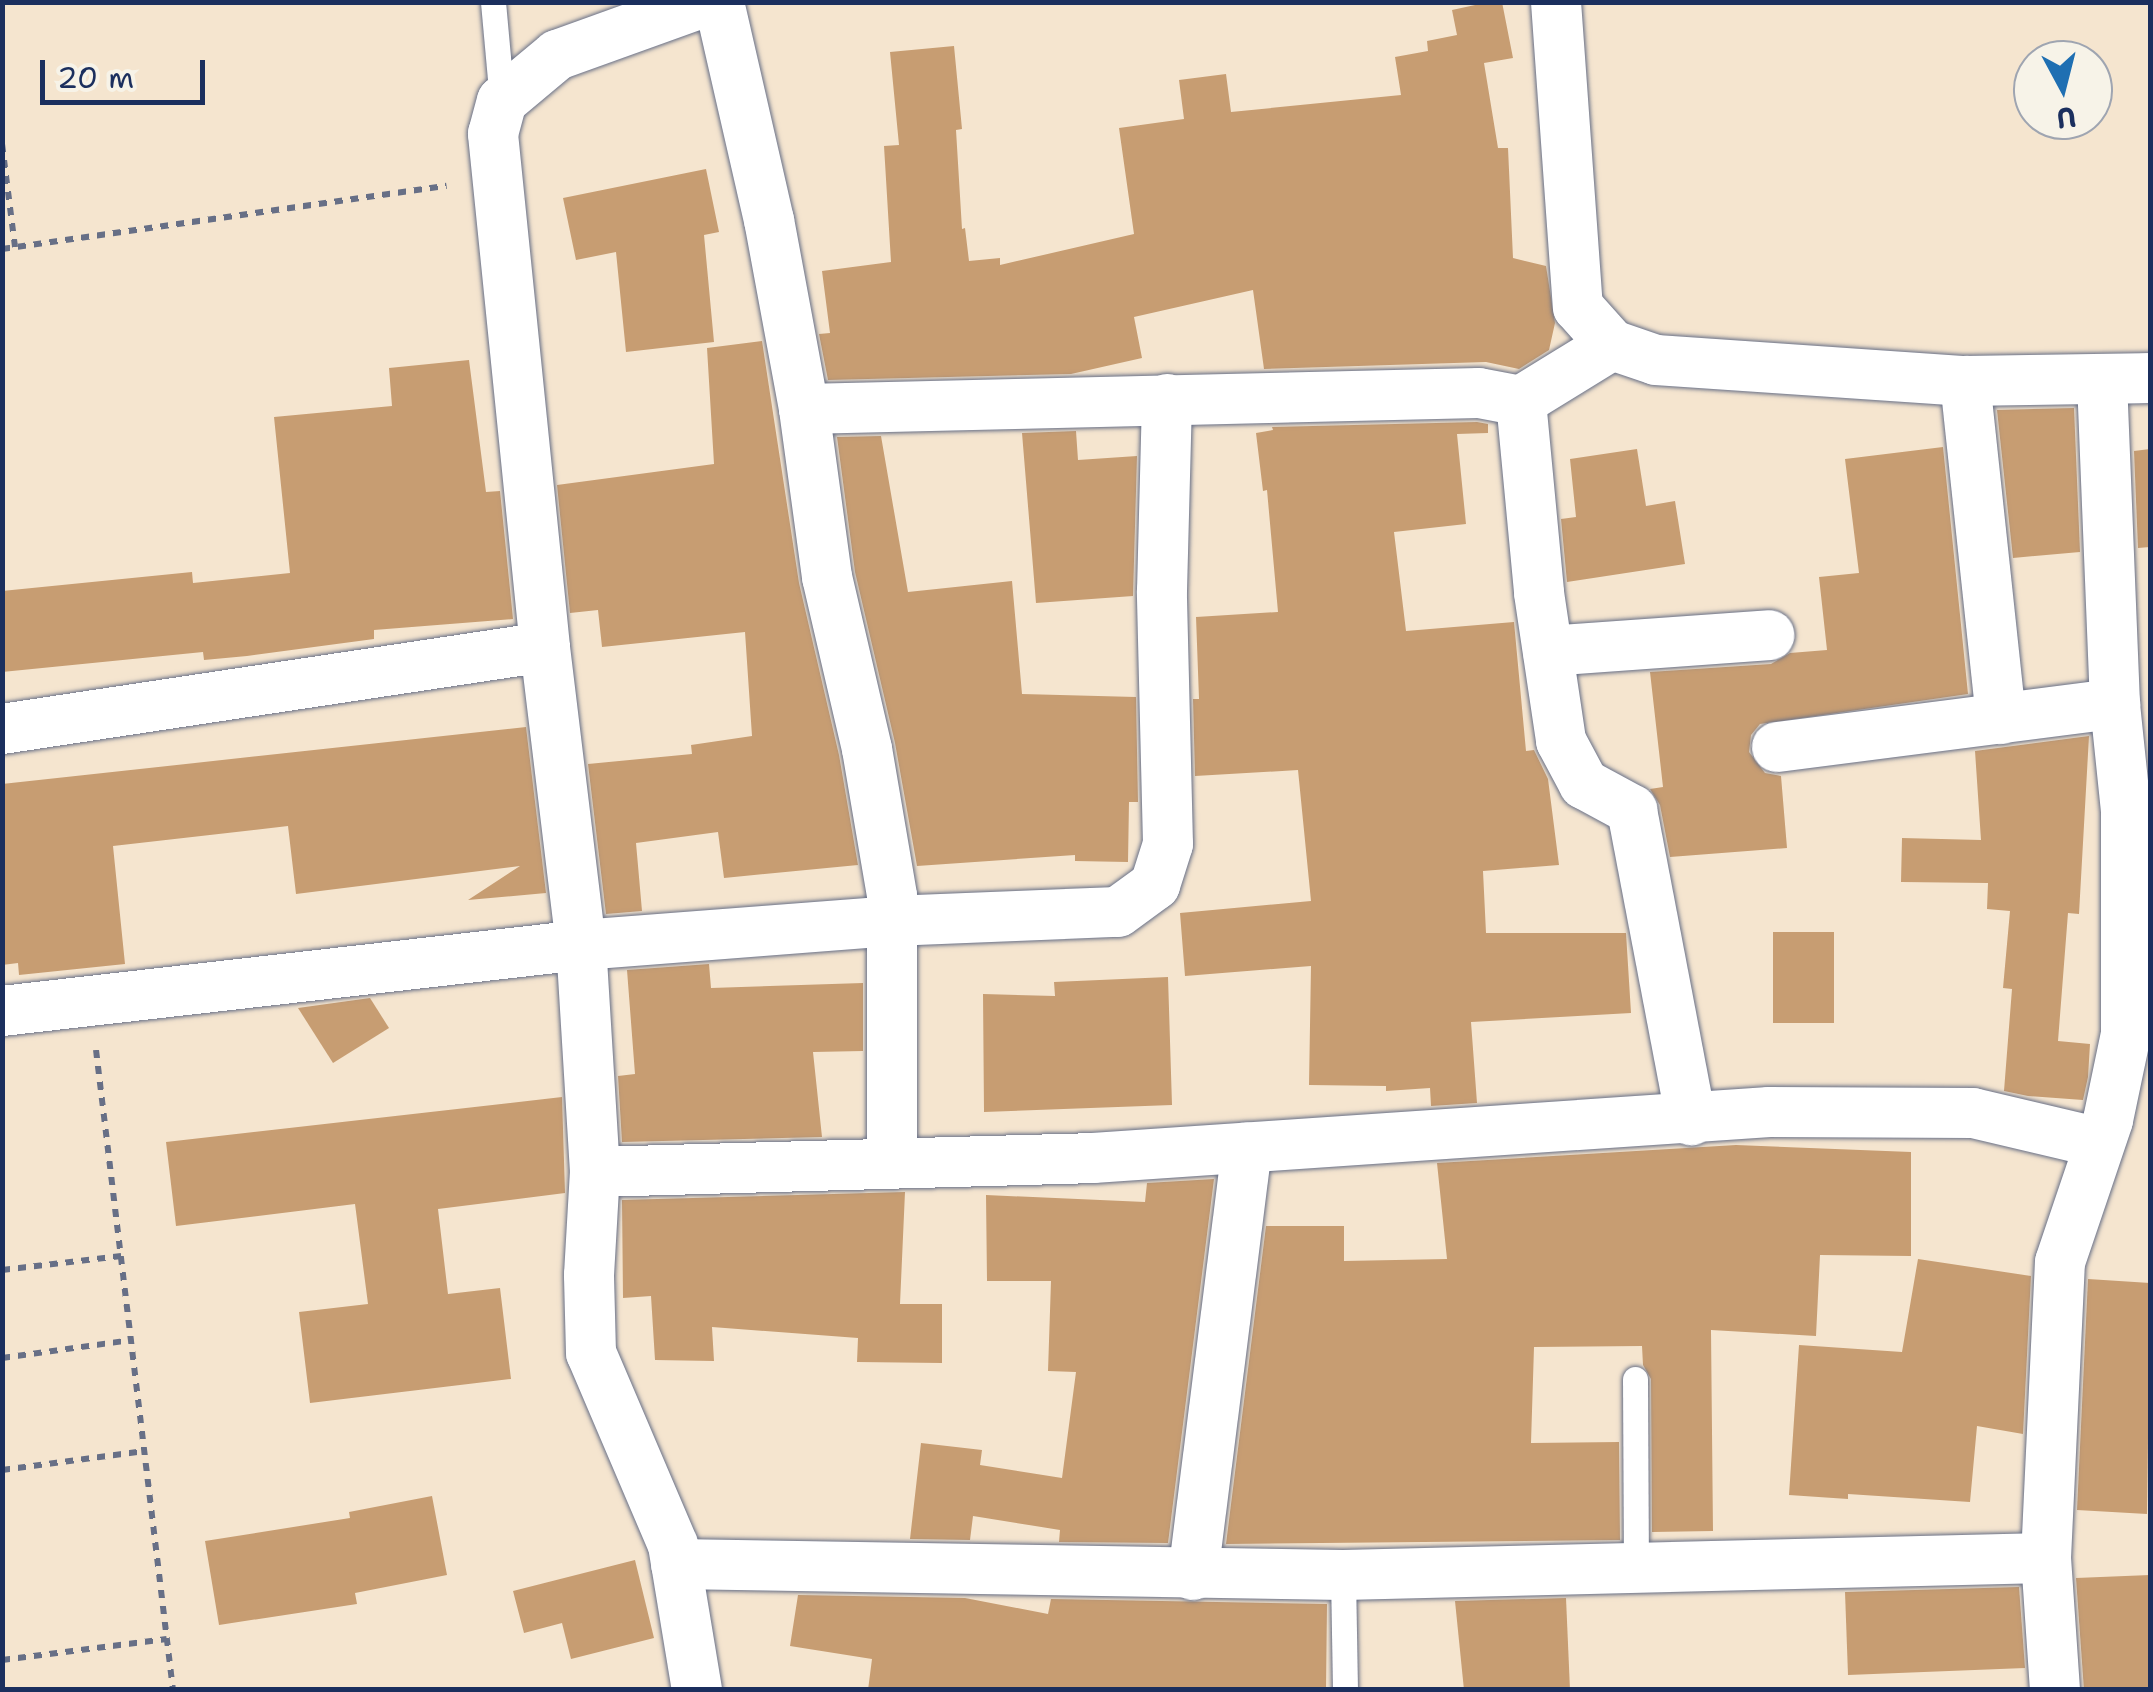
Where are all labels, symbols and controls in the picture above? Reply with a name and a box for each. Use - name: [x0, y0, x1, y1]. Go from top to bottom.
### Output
- scale bar: [45, 40, 210, 102]
- north arrow: [2013, 40, 2113, 140]
- text: 20 m: [57, 57, 134, 98]
- text: U: [2055, 98, 2078, 138]

